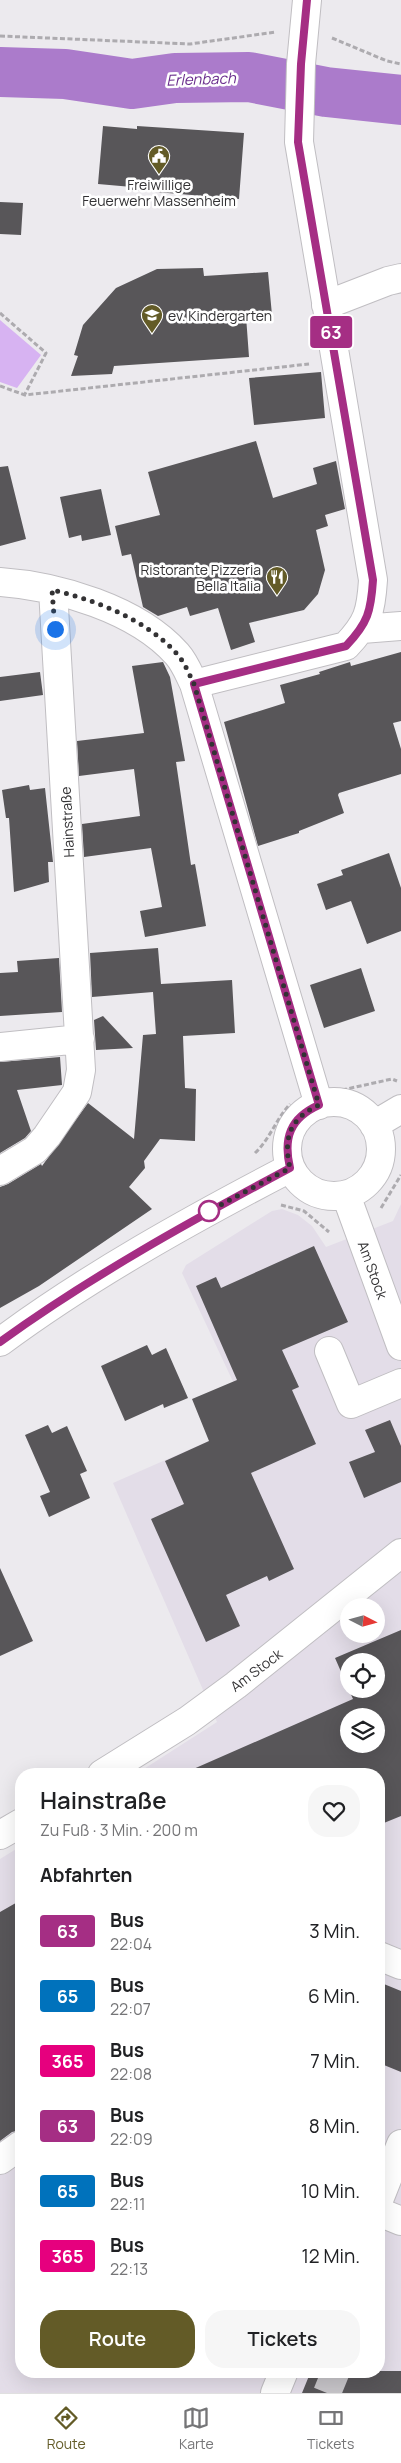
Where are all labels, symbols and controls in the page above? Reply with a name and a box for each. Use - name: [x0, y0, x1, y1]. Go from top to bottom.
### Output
- water label: Erlenbach: [166, 67, 237, 91]
- public building icon: Freiwillige Feuerwehr Massenheim: [147, 144, 171, 175]
- place label: Freiwillige Feuerwehr Massenheim: [82, 175, 236, 210]
- school or university icon: ev. Kindergarten: [140, 303, 164, 334]
- place label: ev. Kindergarten: [168, 306, 272, 325]
- line badge: 63: [308, 316, 354, 348]
- text: 63: [320, 320, 342, 344]
- place label: Ristorante Pizzeria Bella Italia: [141, 560, 261, 595]
- restaurant icon: Ristorante Pizzeria Bella Italia: [265, 565, 289, 596]
- your location: [43, 617, 68, 642]
- street label: Hainstraße: [56, 786, 78, 858]
- unlabelled marker: [198, 1200, 220, 1222]
- street label: Am Stock: [354, 1238, 393, 1303]
- north arrow: [340, 1598, 385, 1642]
- map controls: [340, 1598, 385, 1753]
- street label: Am Stock: [226, 1644, 287, 1696]
- button: locate: [340, 1653, 385, 1698]
- button: layers: [340, 1708, 385, 1753]
- text: Hainstraße: [40, 1783, 167, 1816]
- button: heart: [308, 1785, 360, 1837]
- text: Zu Fuß · 3 Min. · 200 m: [40, 1819, 198, 1841]
- text: Abfahrten: [40, 1862, 133, 1888]
- text: Bus: [110, 1907, 144, 1933]
- text: 3 Min.: [309, 1918, 360, 1944]
- text: 63: [57, 1919, 78, 1943]
- text: 22:04: [110, 1933, 152, 1955]
- text: Bus: [110, 1972, 144, 1998]
- text: 6 Min.: [308, 1983, 360, 2009]
- text: 65: [57, 1984, 78, 2008]
- text: 22:07: [110, 1998, 151, 2020]
- text: Bus: [110, 2037, 144, 2063]
- text: 7 Min.: [310, 2048, 360, 2074]
- text: 365: [51, 2049, 84, 2073]
- text: 22:08: [110, 2063, 152, 2085]
- text: Bus: [110, 2102, 144, 2128]
- text: 8 Min.: [309, 2113, 360, 2139]
- text: 63: [57, 2114, 78, 2138]
- text: 22:09: [110, 2128, 153, 2150]
- text: Bus: [110, 2167, 144, 2193]
- text: 10 Min.: [301, 2178, 360, 2204]
- text: 65: [57, 2179, 78, 2203]
- text: 22:11: [110, 2193, 146, 2215]
- text: Bus: [110, 2232, 144, 2258]
- text: 12 Min.: [301, 2243, 360, 2269]
- text: 365: [51, 2244, 84, 2268]
- text: 22:13: [110, 2258, 148, 2280]
- button: Route: [40, 2310, 195, 2368]
- button: Tickets: [205, 2310, 360, 2368]
- tab: Route: [47, 2404, 86, 2453]
- tab: Karte: [179, 2404, 214, 2453]
- tab: Tickets: [307, 2404, 354, 2453]

